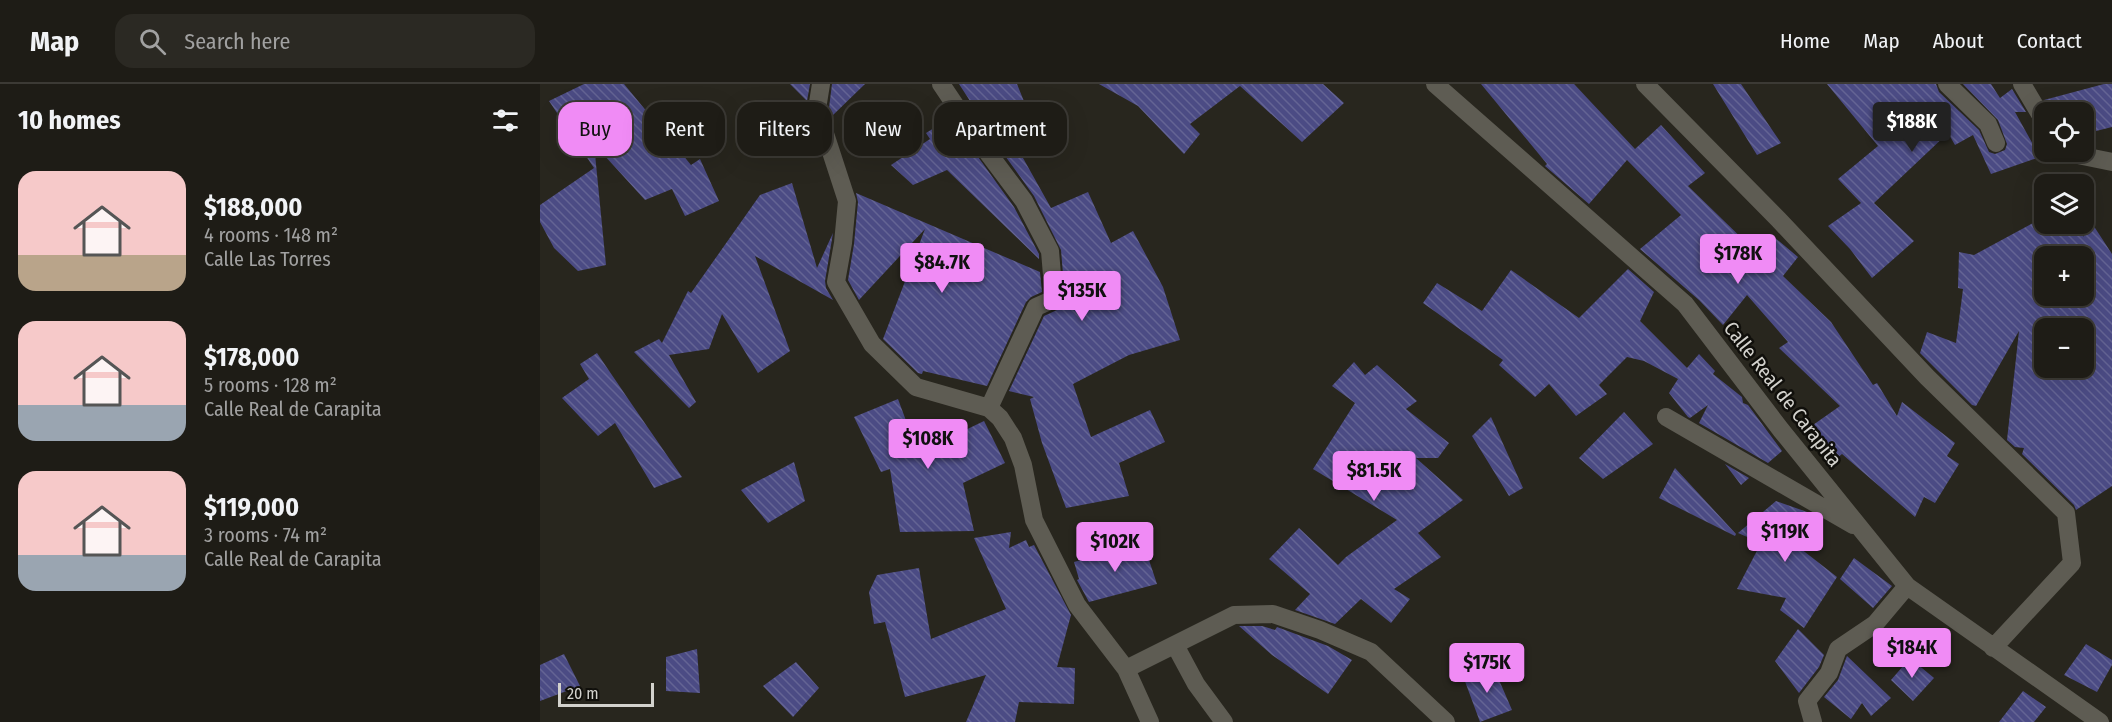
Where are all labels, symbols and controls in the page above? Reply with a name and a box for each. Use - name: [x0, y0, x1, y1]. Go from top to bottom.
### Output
- search box: [115, 14, 535, 68]
- text: Map: [30, 25, 79, 58]
- icon: search: [136, 25, 169, 58]
- text: Search here: [184, 28, 290, 55]
- text: Home: [1780, 28, 1830, 54]
- text: Map: [1863, 28, 1900, 54]
- text: About: [1933, 28, 1984, 54]
- text: Contact: [2017, 28, 2082, 54]
- chip: Buy: [558, 102, 632, 156]
- chip: Rent: [644, 102, 725, 156]
- chip: Filters: [737, 102, 832, 156]
- chip: New: [844, 102, 922, 156]
- chip: Apartment: [934, 102, 1067, 156]
- pin: $188K: [1870, 102, 1954, 153]
- map controls: [2034, 102, 2094, 378]
- button: locate: [2034, 102, 2094, 162]
- icon: filters: [489, 104, 522, 137]
- text: 10 homes: [18, 105, 121, 136]
- text: $188K: [1887, 109, 1937, 133]
- button: layers: [2034, 174, 2094, 234]
- text: $188,000: [204, 192, 303, 223]
- icon: home: [66, 195, 138, 267]
- text: 4 rooms · 148 m²: [204, 223, 338, 247]
- pin: $178K: [1696, 234, 1780, 285]
- text: $178K: [1714, 241, 1762, 265]
- pin: $84.7K: [893, 243, 991, 294]
- button: +: [2034, 246, 2094, 306]
- text: Calle Las Torres: [204, 247, 331, 271]
- text: $84.7K: [914, 250, 970, 274]
- pin: $135K: [1040, 271, 1124, 322]
- text: $135K: [1058, 278, 1106, 302]
- street label: Calle Real de Carapita: [1719, 317, 1847, 471]
- button: −: [2034, 318, 2094, 378]
- text: $178,000: [204, 342, 300, 373]
- icon: home: [66, 345, 138, 417]
- text: 5 rooms · 128 m²: [204, 373, 337, 397]
- text: Calle Real de Carapita: [204, 397, 382, 421]
- pin: $108K: [886, 419, 970, 470]
- text: $108K: [903, 426, 953, 450]
- pin: $81.5K: [1325, 451, 1423, 502]
- text: $81.5K: [1347, 458, 1401, 482]
- text: $119,000: [204, 492, 299, 523]
- icon: home: [66, 495, 138, 567]
- pin: $119K: [1743, 512, 1827, 563]
- text: $119K: [1761, 519, 1809, 543]
- pin: $102K: [1073, 522, 1157, 573]
- text: 3 rooms · 74 m²: [204, 523, 327, 547]
- text: $102K: [1090, 529, 1140, 553]
- text: Calle Real de Carapita: [204, 547, 382, 571]
- pin: $184K: [1870, 628, 1954, 679]
- text: $184K: [1887, 635, 1937, 659]
- pin: $175K: [1445, 643, 1529, 694]
- text: $175K: [1463, 650, 1511, 674]
- scale bar: [558, 680, 654, 708]
- text: 20 m: [567, 684, 598, 703]

